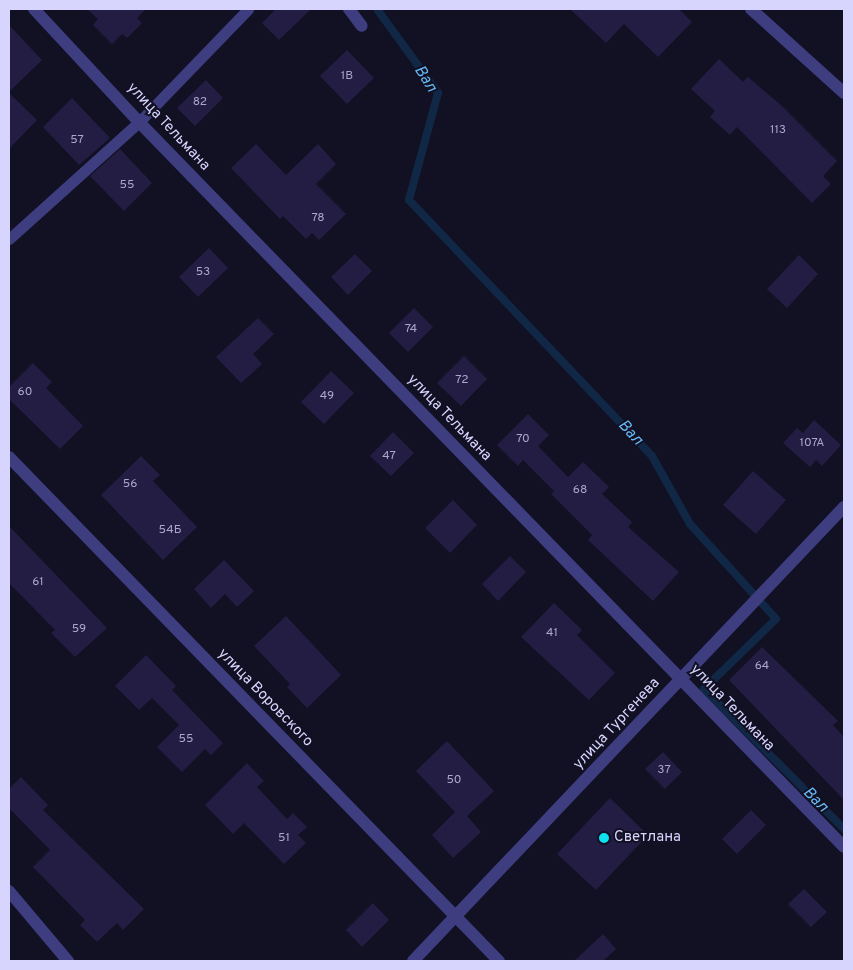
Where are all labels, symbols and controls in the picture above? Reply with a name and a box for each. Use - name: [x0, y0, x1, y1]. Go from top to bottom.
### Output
- water label: Вал: [409, 62, 441, 96]
- house number: 1В: [341, 70, 353, 84]
- street label: улица Тельмана: [122, 79, 214, 175]
- house number: 82: [193, 96, 207, 110]
- house number: 113: [770, 124, 786, 138]
- house number: 57: [70, 134, 84, 148]
- house number: 55: [120, 179, 134, 193]
- house number: 78: [311, 212, 325, 226]
- house number: 53: [196, 266, 210, 280]
- house number: 74: [405, 323, 417, 337]
- street label: улица Тельмана: [403, 371, 495, 465]
- house number: 72: [455, 374, 469, 388]
- house number: 60: [18, 386, 32, 400]
- house number: 49: [320, 390, 334, 404]
- water label: Вал: [613, 416, 647, 450]
- house number: 70: [516, 433, 530, 447]
- house number: 107А: [800, 437, 824, 451]
- house number: 47: [382, 450, 396, 464]
- house number: 56: [123, 478, 137, 492]
- house number: 68: [573, 484, 587, 498]
- house number: 54Б: [158, 524, 182, 538]
- house number: 61: [32, 576, 44, 590]
- house number: 59: [72, 623, 86, 637]
- house number: 41: [546, 627, 558, 641]
- street label: улица Воровского: [213, 645, 317, 751]
- house number: 64: [755, 660, 769, 674]
- street label: улица Тельмана: [686, 661, 778, 755]
- street label: улица Тургенева: [570, 674, 664, 774]
- house number: 55: [179, 733, 193, 747]
- house number: 37: [657, 764, 671, 778]
- house number: 50: [446, 774, 462, 788]
- water label: Вал: [798, 783, 832, 817]
- place label: Светлана: [614, 829, 681, 847]
- house number: 51: [278, 832, 290, 846]
- marker: Светлана: [598, 832, 610, 844]

